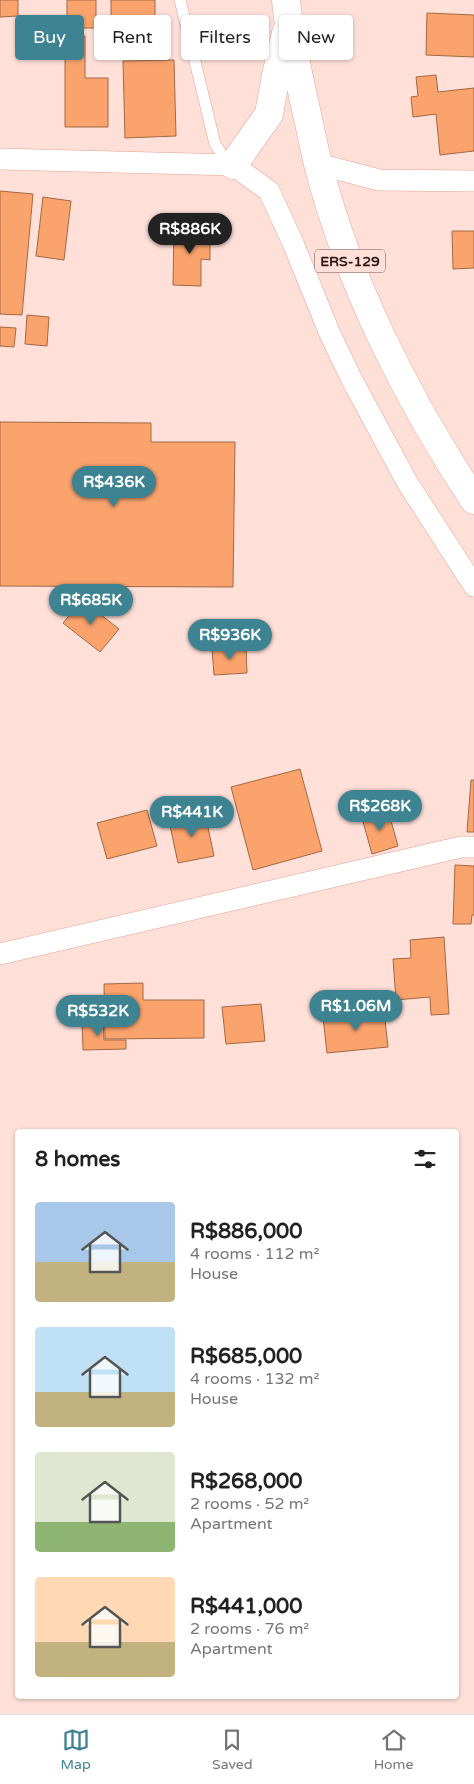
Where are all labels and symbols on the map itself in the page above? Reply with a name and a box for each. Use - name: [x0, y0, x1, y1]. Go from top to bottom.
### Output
- pin: R$886K: [149, 212, 231, 255]
- road number: ERS-129: [315, 250, 385, 272]
- pin: R$436K: [73, 466, 155, 508]
- pin: R$685K: [50, 584, 132, 626]
- pin: R$936K: [189, 618, 271, 661]
- pin: R$268K: [339, 790, 421, 832]
- pin: R$441K: [151, 796, 233, 838]
- pin: R$1.06M: [310, 990, 402, 1032]
- pin: R$532K: [57, 994, 139, 1037]

